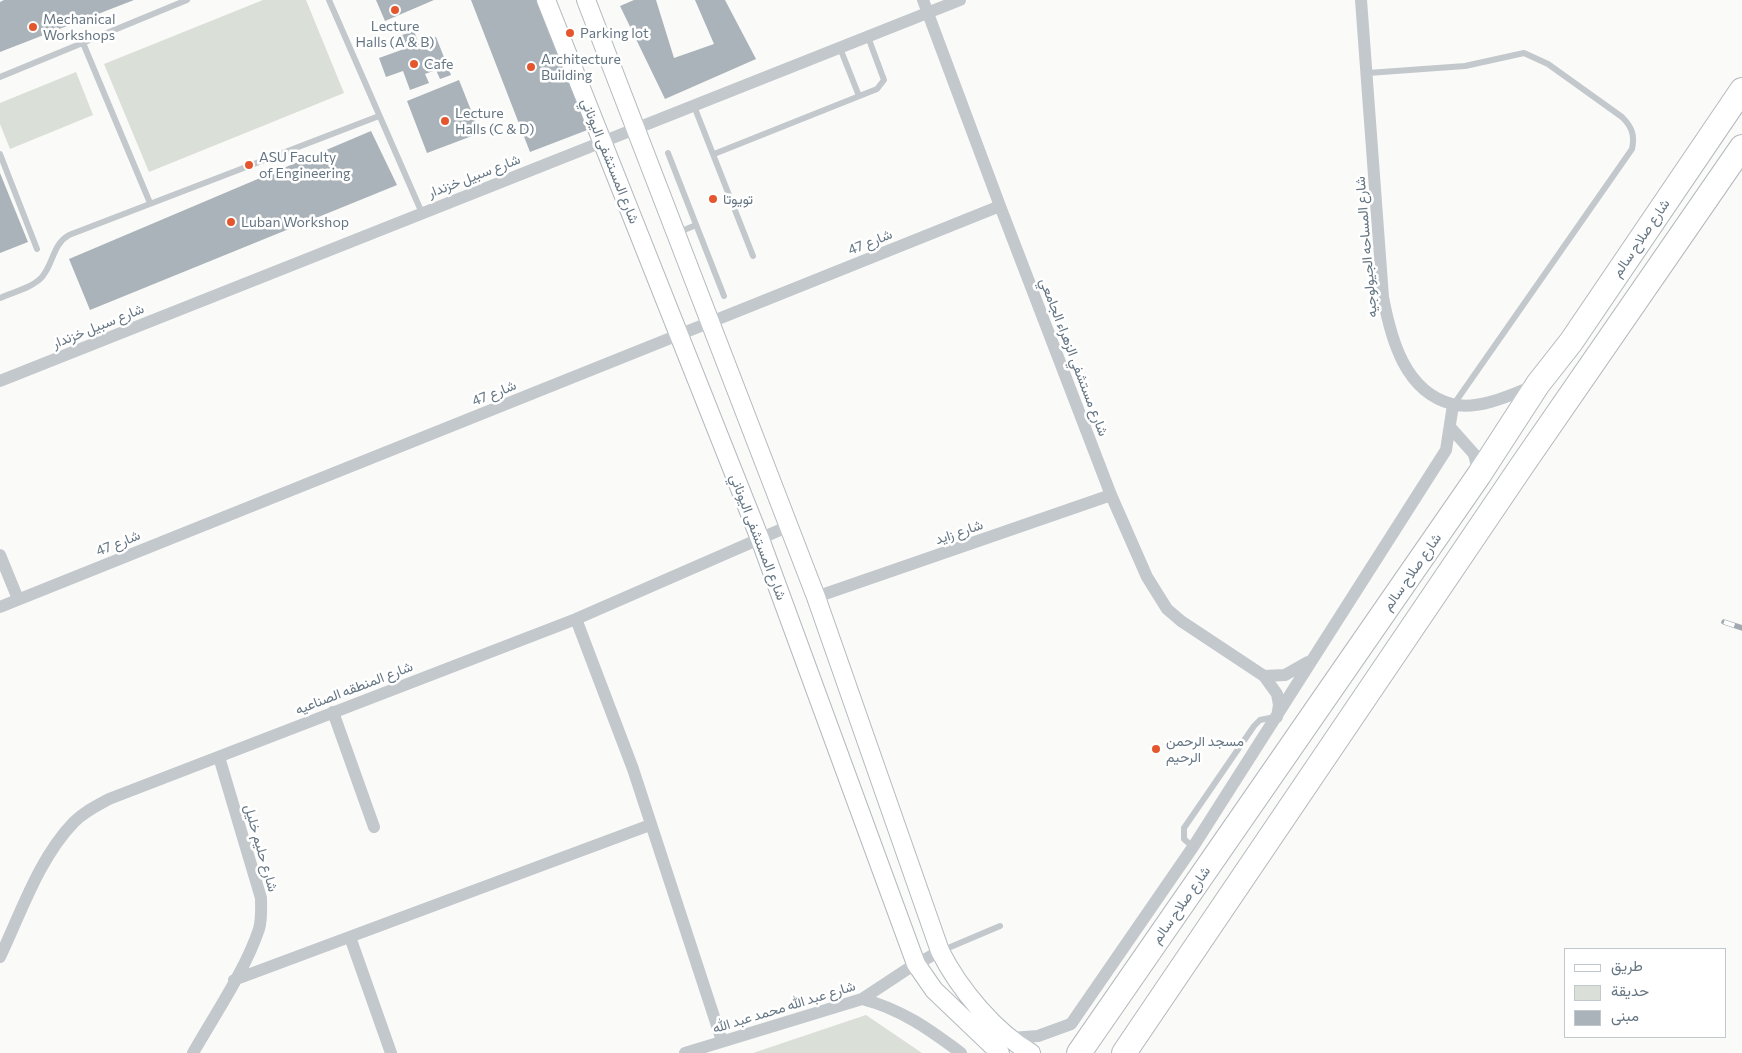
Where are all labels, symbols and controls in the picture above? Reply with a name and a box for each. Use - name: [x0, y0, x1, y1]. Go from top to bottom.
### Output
- marker: Lecture Halls (A & B): [389, 4, 401, 16]
- place label: Mechanical Workshops: [43, 11, 115, 44]
- place label: Lecture Halls (A & B): [356, 18, 434, 50]
- marker: Mechanical Workshops: [27, 21, 39, 33]
- place label: Parking lot: [580, 25, 649, 41]
- marker: Parking lot: [564, 27, 576, 39]
- place label: Architecture Building: [541, 51, 621, 84]
- place label: Cafe: [424, 56, 453, 72]
- marker: Cafe: [408, 58, 420, 70]
- marker: Architecture Building: [525, 61, 537, 73]
- street label: شارع المستشفى اليوناني: [577, 96, 643, 226]
- place label: Lecture Halls (C & D): [455, 105, 534, 138]
- marker: Lecture Halls (C & D): [439, 115, 451, 127]
- place label: ASU Faculty of Engineering: [259, 149, 351, 182]
- street label: شارع سبيل خزندار: [425, 151, 523, 201]
- marker: ASU Faculty of Engineering: [243, 159, 255, 171]
- street label: شارع المساحه الجيولوجيه: [1351, 176, 1381, 318]
- place label: تويوتا: [723, 191, 753, 207]
- marker: تويوتا: [707, 193, 719, 205]
- street label: شارع صلاح سالم: [1609, 196, 1673, 280]
- place label: Luban Workshop: [241, 214, 349, 230]
- marker: Luban Workshop: [225, 216, 237, 228]
- street label: شارع 47: [845, 226, 895, 258]
- street label: شارع مستشفي الزهراء الجامعي: [1036, 276, 1112, 438]
- street label: شارع سبيل خزندار: [50, 300, 146, 352]
- street label: شارع 47: [469, 377, 519, 409]
- street label: شارع المستشفى اليوناني: [726, 472, 790, 602]
- street label: شارع زايد: [933, 516, 985, 548]
- street label: شارع 47: [93, 527, 143, 559]
- street label: شارع صلاح سالم: [1379, 530, 1445, 614]
- street label: شارع المنطقه الصناعيه: [293, 658, 415, 718]
- place label: مسجد الرحمن الرحيم: [1166, 733, 1244, 766]
- marker: مسجد الرحمن الرحيم: [1150, 743, 1162, 755]
- street label: شارع حليم خليل: [241, 802, 281, 894]
- street label: شارع صلاح سالم: [1148, 863, 1214, 947]
- legend: [1564, 948, 1727, 1038]
- text: طريق: [1611, 956, 1643, 974]
- street label: شارع عبد الله محمد عبد الله: [711, 977, 857, 1037]
- text: حديقة: [1611, 981, 1649, 999]
- text: مبنى: [1611, 1006, 1639, 1024]

